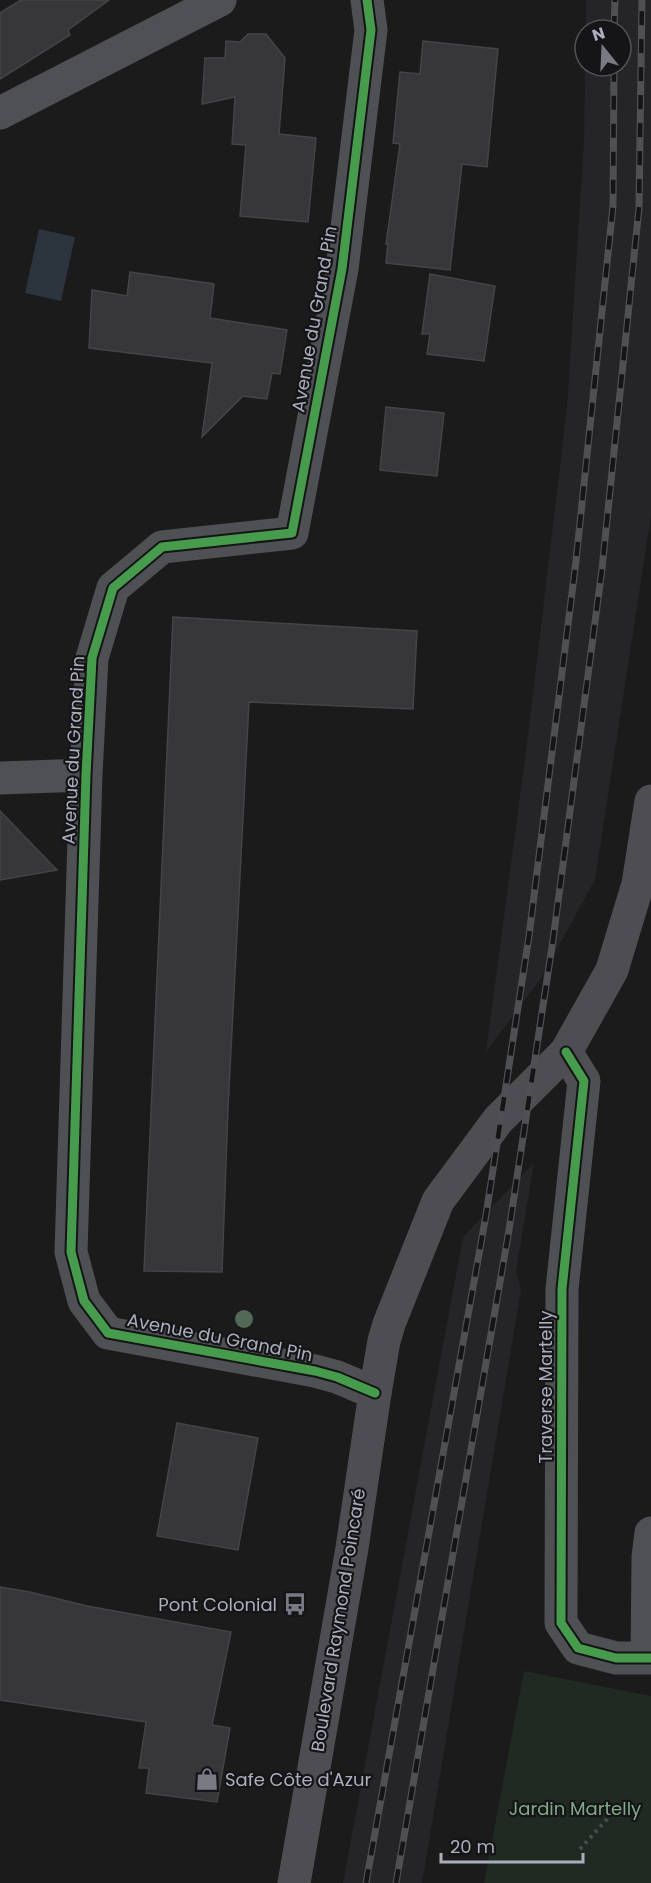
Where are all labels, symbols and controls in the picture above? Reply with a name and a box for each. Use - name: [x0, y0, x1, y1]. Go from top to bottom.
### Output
- north arrow: [573, 18, 633, 78]
- text: N: [589, 21, 608, 47]
- street label: Avenue du Grand Pin: [285, 224, 343, 414]
- street label: Avenue du Grand Pin: [56, 655, 90, 845]
- street label: Avenue du Grand Pin: [125, 1307, 315, 1367]
- street label: Traverse Martelly: [533, 1310, 558, 1464]
- street label: Boulevard Raymond Poincaré: [305, 1487, 371, 1753]
- bus stop icon: Pont Colonial: [282, 1591, 308, 1617]
- place label: Pont Colonial: [158, 1592, 277, 1617]
- shop icon: Safe Côte d'Azur: [194, 1766, 220, 1792]
- place label: Safe Côte d'Azur: [225, 1767, 371, 1792]
- park label: Jardin Martelly: [509, 1796, 641, 1821]
- scale bar: [441, 1826, 584, 1864]
- text: 20 m: [450, 1834, 495, 1859]

